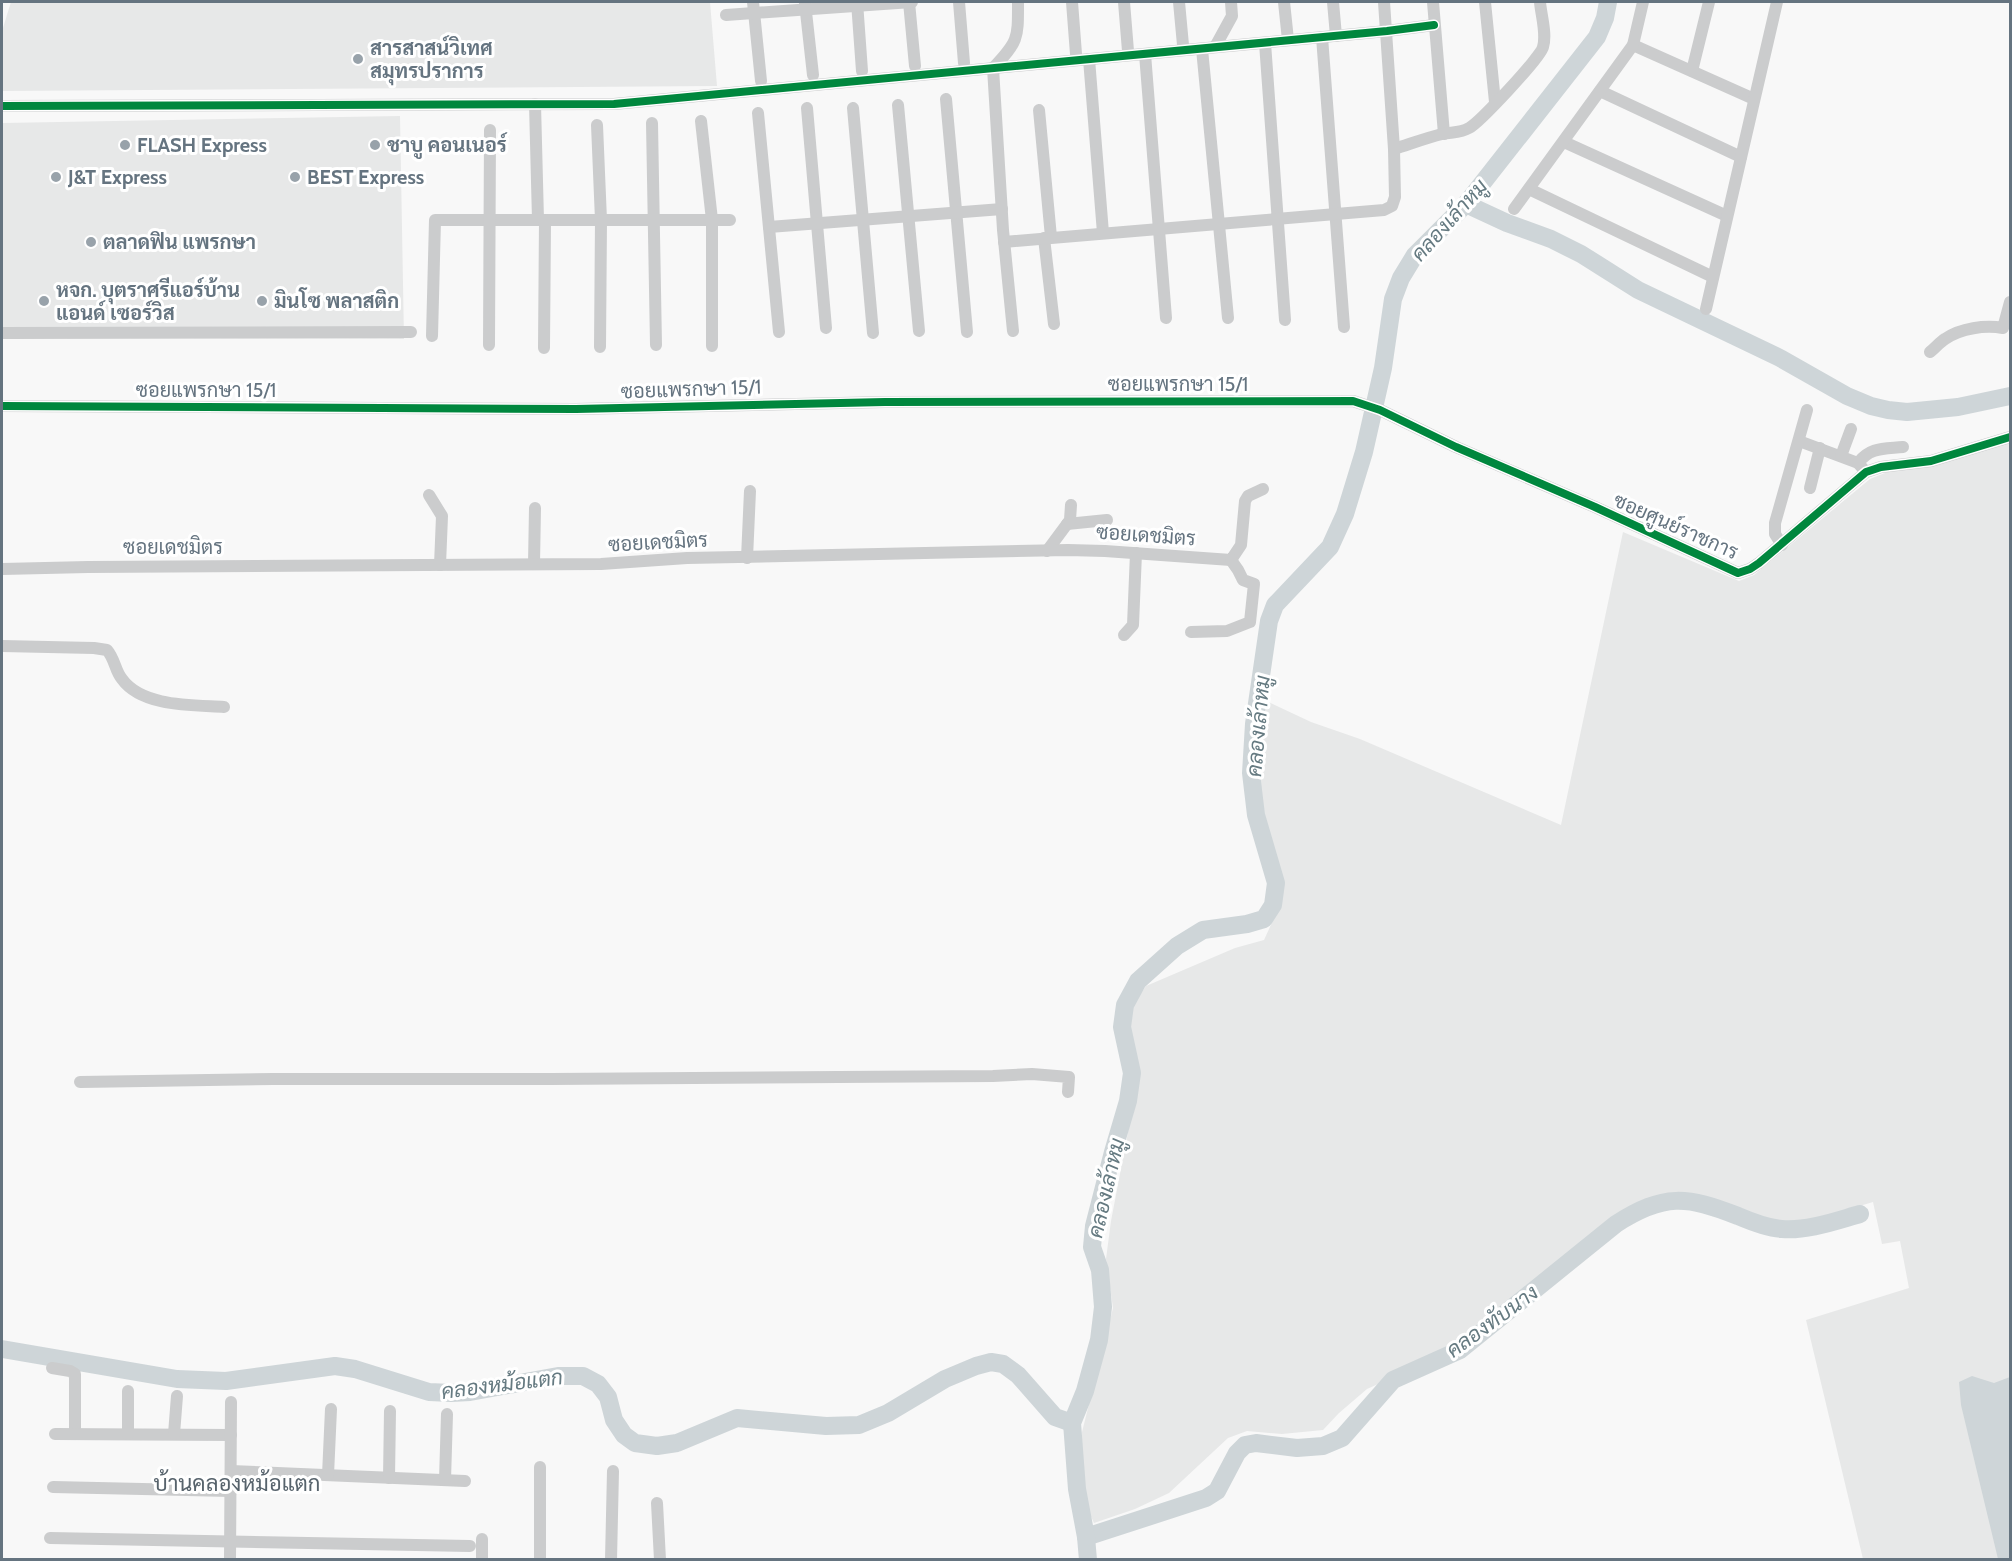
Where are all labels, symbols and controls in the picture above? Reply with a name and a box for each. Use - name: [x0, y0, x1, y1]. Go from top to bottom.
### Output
- place label: สารสาสน์วิเทศ สมุทรปราการ: [370, 35, 493, 86]
- marker: สารสาสน์วิเทศ สมุทรปราการ: [351, 52, 365, 66]
- place label: ชาบู คอนเนอร์: [387, 132, 508, 159]
- place label: FLASH Express: [137, 133, 267, 157]
- marker: FLASH Express: [118, 138, 132, 152]
- marker: ชาบู คอนเนอร์: [368, 138, 382, 152]
- place label: J&T Express: [67, 165, 167, 189]
- place label: BEST Express: [307, 165, 424, 189]
- marker: J&T Express: [49, 170, 63, 184]
- marker: BEST Express: [288, 170, 302, 184]
- water label: คลองเล้าหมู: [1406, 174, 1495, 268]
- place label: ตลาดฟิน แพรกษา: [103, 230, 256, 254]
- marker: ตลาดฟิน แพรกษา: [84, 235, 98, 249]
- place label: หจก. บุตราศรีแอร์บ้าน แอนด์ เซอร์วิส: [56, 277, 240, 325]
- place label: มินโซ พลาสติก: [274, 287, 399, 313]
- marker: หจก. บุตราศรีแอร์บ้าน แอนด์ เซอร์วิส: [37, 294, 51, 308]
- marker: มินโซ พลาสติก: [255, 294, 269, 308]
- street label: ซอยแพรกษา 15/1: [1108, 372, 1248, 396]
- street label: ซอยแพรกษา 15/1: [620, 375, 762, 403]
- street label: ซอยแพรกษา 15/1: [136, 378, 276, 402]
- street label: ซอยศูนย์ราชการ: [1609, 486, 1743, 567]
- street label: ซอยเดชมิตร: [1095, 520, 1197, 550]
- street label: ซอยเดชมิตร: [608, 527, 708, 557]
- street label: ซอยเดชมิตร: [123, 535, 223, 559]
- water label: คลองเล้าหมู: [1241, 674, 1278, 778]
- water label: คลองเล้าหมู: [1082, 1135, 1133, 1241]
- water label: คลองทับนาง: [1441, 1279, 1543, 1363]
- water label: คลองหม้อแตก: [440, 1364, 564, 1404]
- district label: บ้านคลองหม้อแตก: [154, 1469, 320, 1497]

